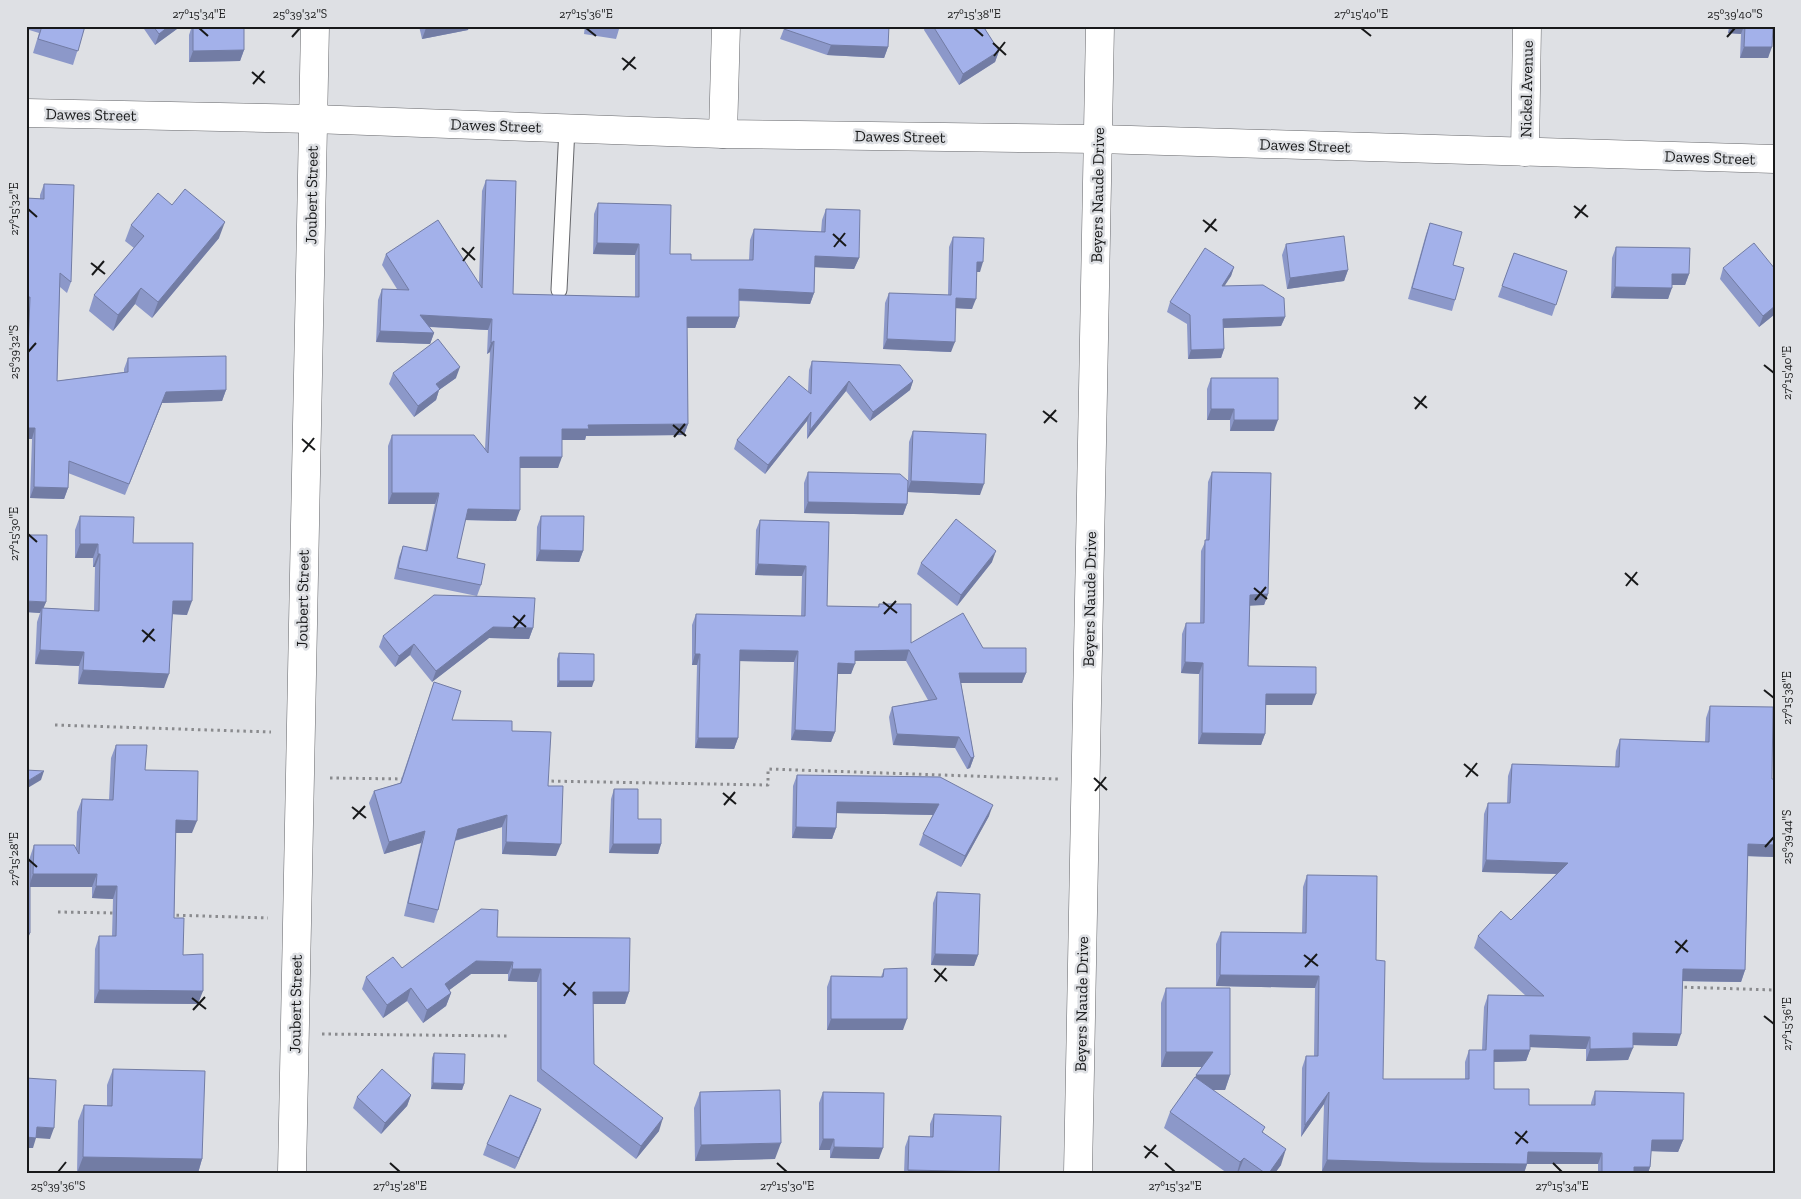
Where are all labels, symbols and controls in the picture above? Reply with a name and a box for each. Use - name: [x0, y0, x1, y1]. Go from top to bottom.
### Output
- text: 27°15'34"E: [172, 7, 226, 21]
- text: 25°39'32"S: [273, 7, 327, 21]
- text: 27°15'36"E: [559, 7, 613, 21]
- text: 27°15'38"E: [947, 7, 1001, 21]
- text: 27°15'40"E: [1334, 7, 1388, 21]
- text: 25°39'40"S: [1707, 7, 1763, 21]
- street label: Nickel Avenue: [1516, 40, 1537, 138]
- street label: Dawes Street: [45, 104, 137, 125]
- street label: Dawes Street: [450, 114, 542, 137]
- street label: Dawes Street: [854, 126, 946, 147]
- street label: Beyers Naude Drive: [1087, 127, 1108, 263]
- street label: Dawes Street: [1259, 134, 1351, 157]
- street label: Joubert Street: [301, 145, 322, 244]
- street label: Dawes Street: [1664, 146, 1756, 169]
- text: 27°15'32"E: [7, 182, 21, 236]
- text: 25°39'32"S: [7, 325, 21, 379]
- text: 27°15'40"E: [1780, 346, 1794, 400]
- text: 27°15'30"E: [7, 507, 21, 561]
- street label: Beyers Naude Drive: [1079, 531, 1100, 667]
- street label: Joubert Street: [292, 549, 313, 648]
- text: 27°15'38"E: [1780, 671, 1794, 725]
- text: 25°39'44"S: [1780, 810, 1794, 864]
- text: 27°15'28"E: [7, 832, 21, 886]
- street label: Beyers Naude Drive: [1071, 936, 1092, 1072]
- street label: Joubert Street: [285, 954, 306, 1053]
- text: 27°15'36"E: [1780, 997, 1794, 1051]
- text: 25°39'36"S: [31, 1179, 85, 1193]
- text: 27°15'28"E: [373, 1179, 427, 1193]
- text: 27°15'30"E: [760, 1179, 814, 1193]
- text: 27°15'32"E: [1148, 1179, 1202, 1193]
- text: 27°15'34"E: [1535, 1179, 1589, 1193]

